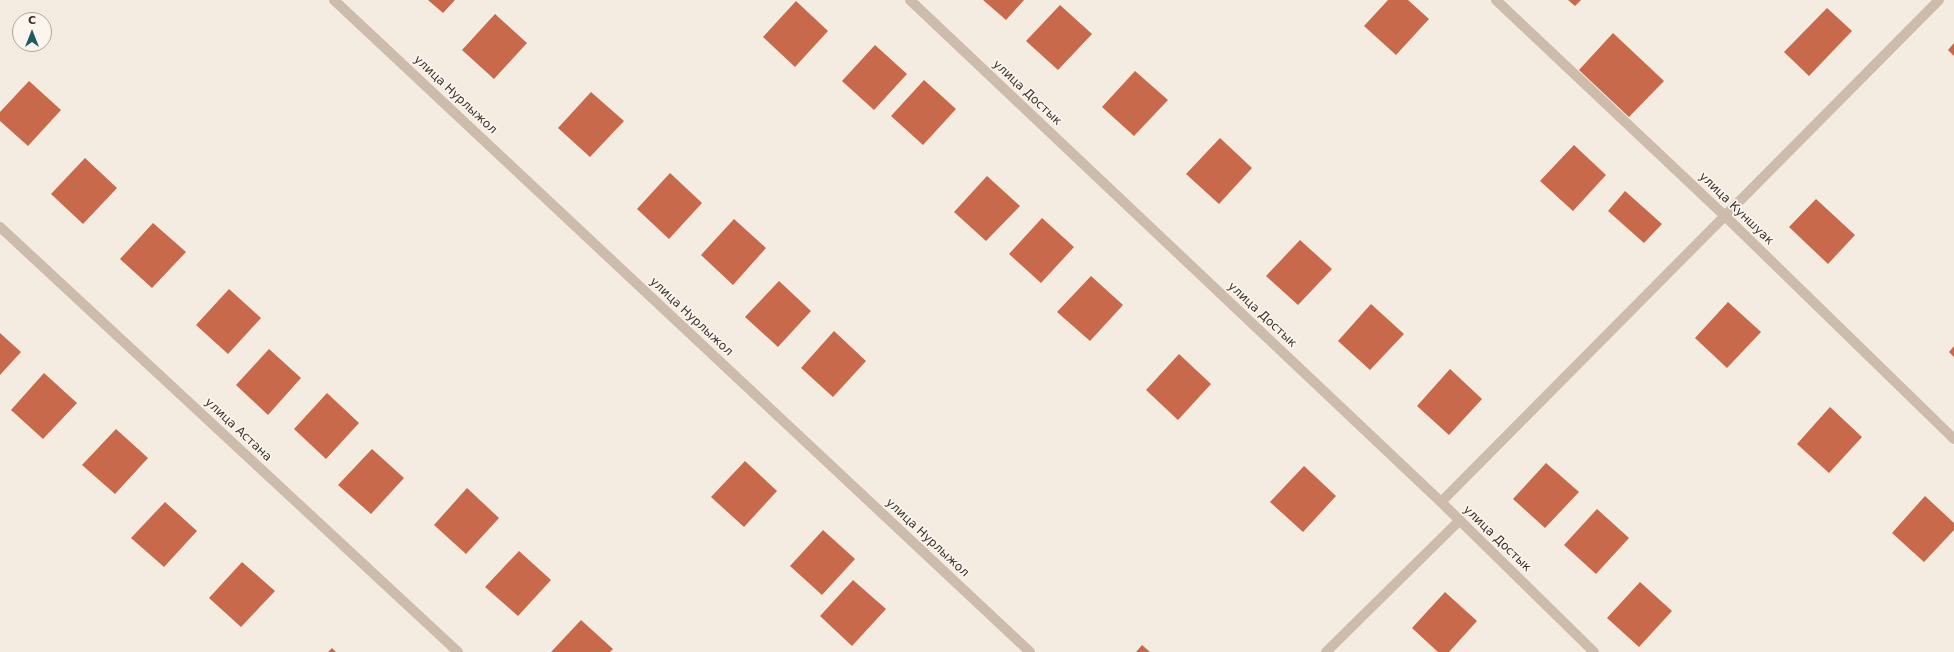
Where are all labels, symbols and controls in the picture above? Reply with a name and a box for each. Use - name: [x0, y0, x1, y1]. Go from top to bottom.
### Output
- north arrow: [12, 12, 52, 52]
- text: С: [28, 14, 36, 27]
- street label: улица Нурлыжол: [410, 53, 500, 137]
- street label: улица Достык: [990, 57, 1064, 129]
- street label: улица Куншуак: [1696, 170, 1776, 248]
- street label: улица Нурлыжол: [646, 275, 736, 359]
- street label: улица Достык: [1225, 279, 1299, 351]
- street label: улица Астана: [202, 395, 274, 465]
- street label: улица Нурлыжол: [882, 496, 972, 580]
- street label: улица Достык: [1460, 503, 1534, 575]

